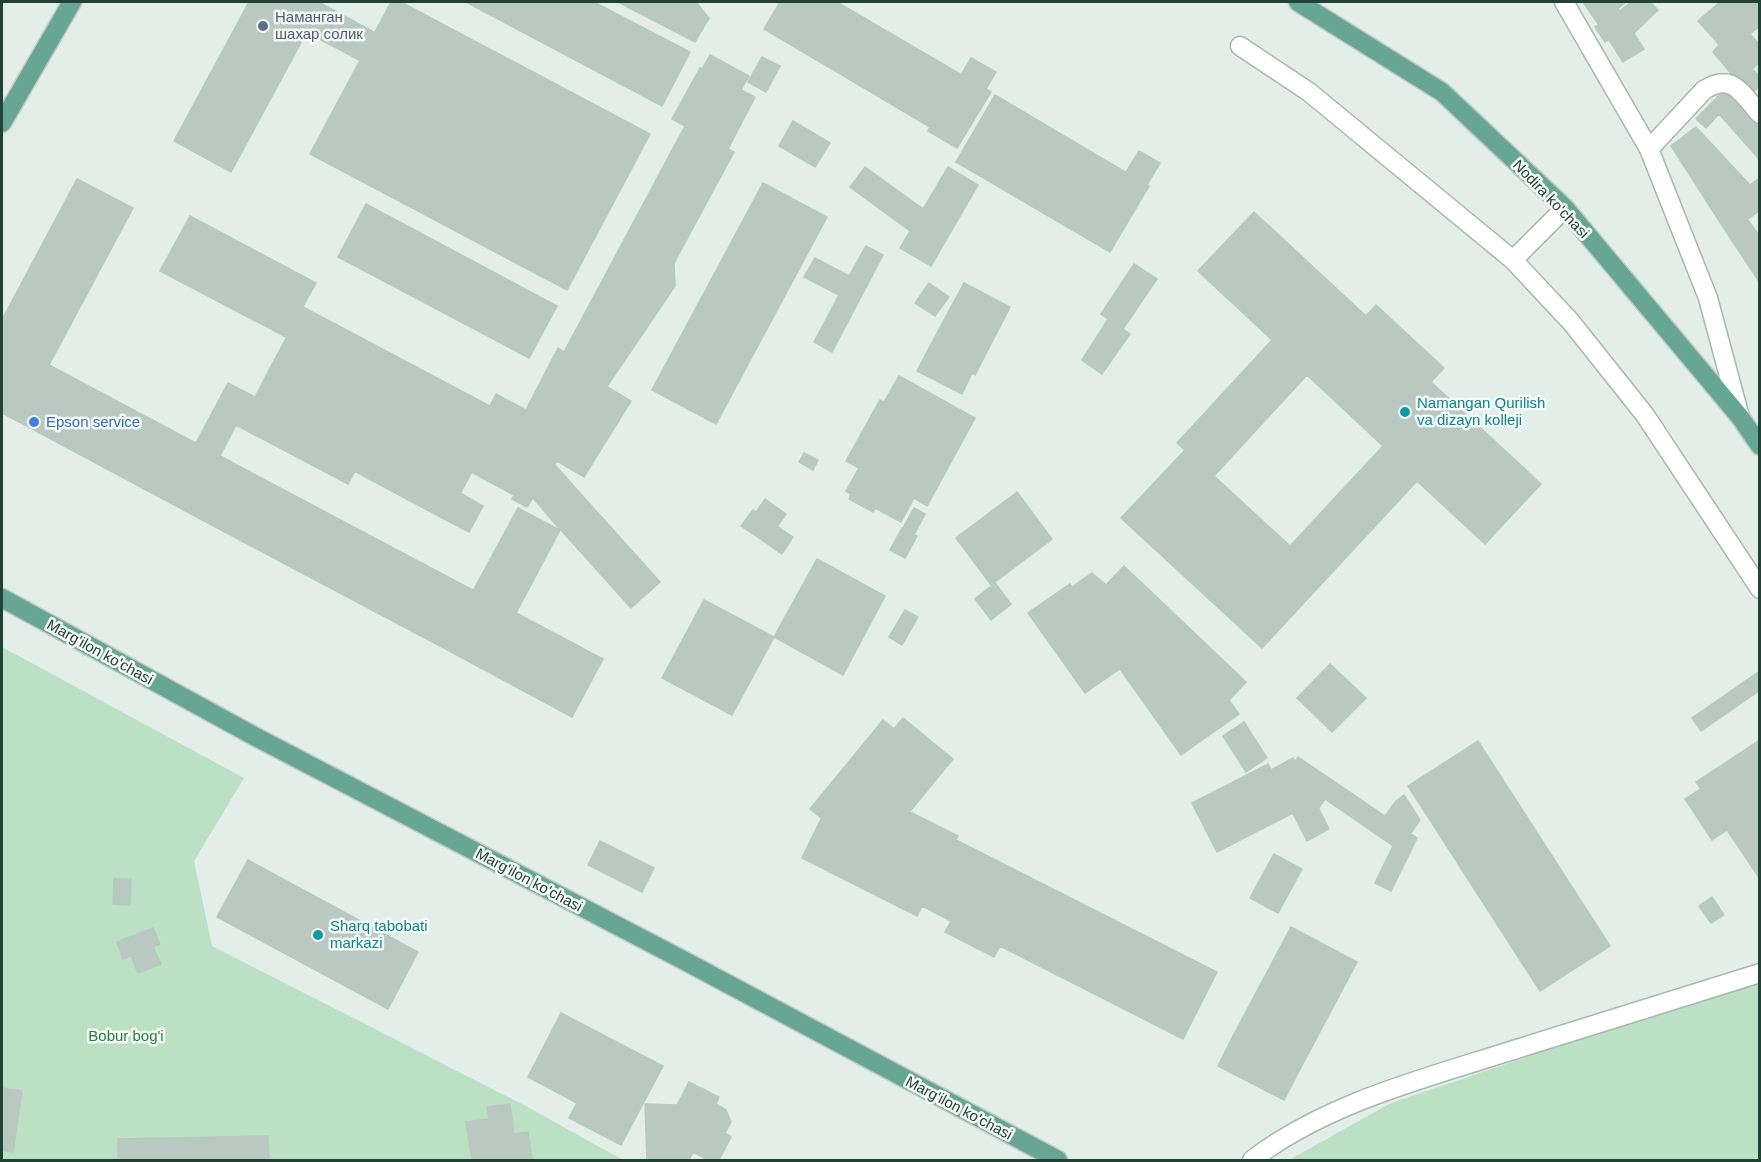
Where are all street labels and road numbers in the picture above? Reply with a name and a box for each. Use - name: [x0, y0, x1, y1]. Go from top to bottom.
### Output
- street label: Nodira ko'chasi: [1510, 156, 1593, 241]
- street label: Marg'ilon ko'chasi: [44, 615, 156, 688]
- street label: Marg'ilon ko'chasi: [473, 844, 585, 915]
- street label: Marg'ilon ko'chasi: [903, 1072, 1015, 1143]

